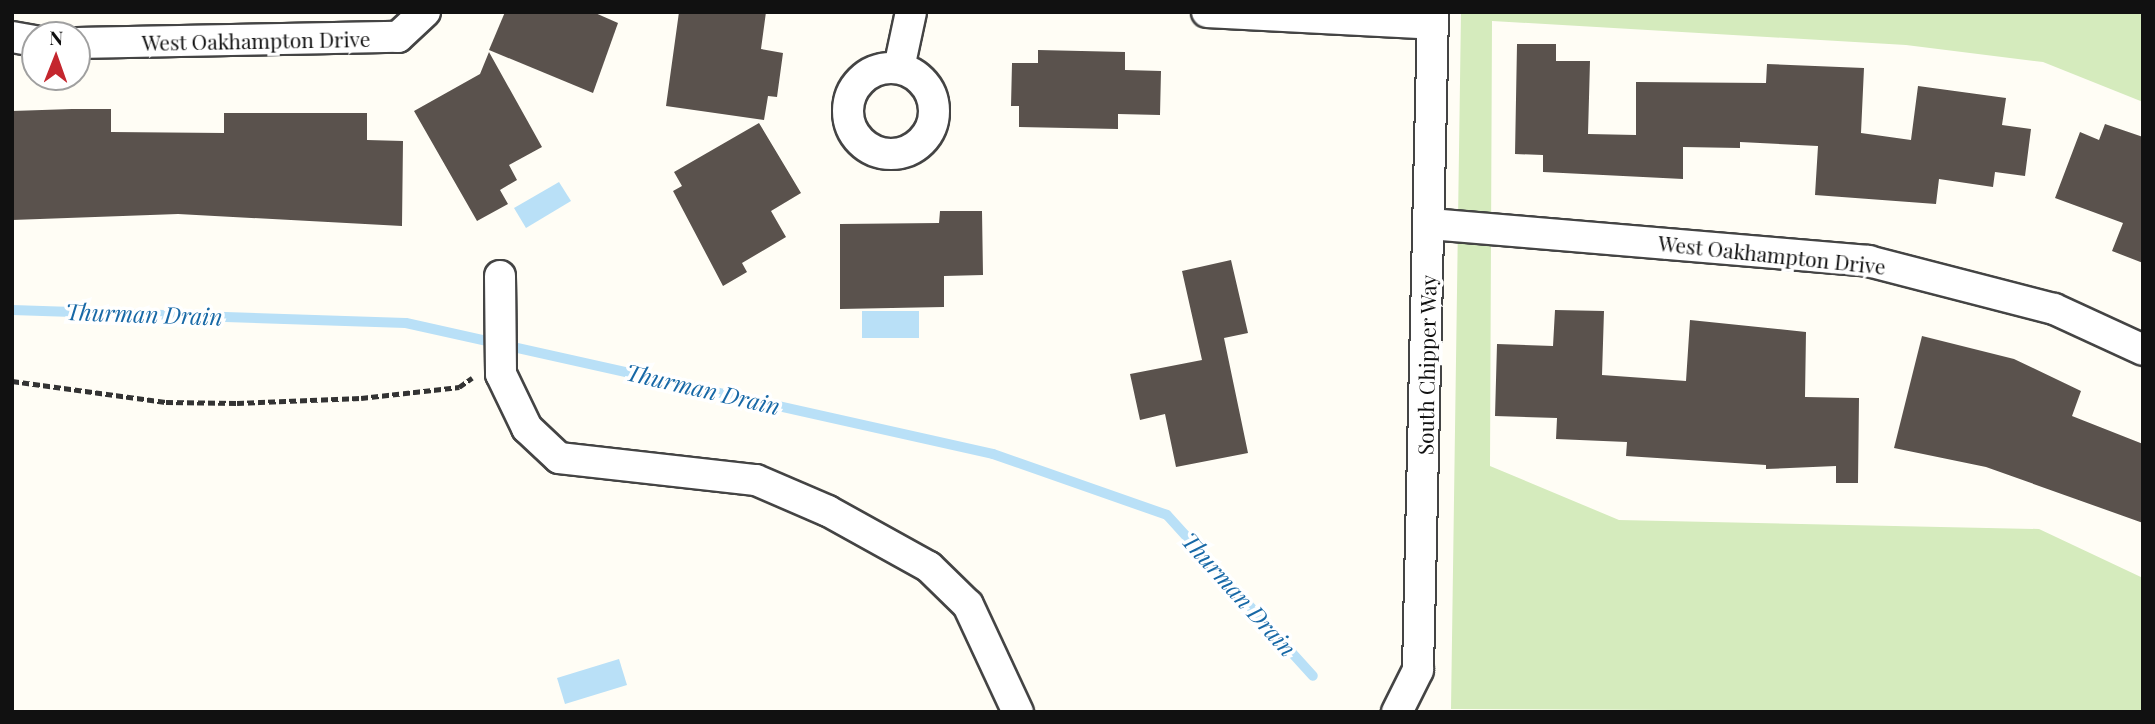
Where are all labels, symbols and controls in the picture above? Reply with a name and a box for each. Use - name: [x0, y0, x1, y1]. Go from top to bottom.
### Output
- north arrow: [21, 21, 91, 91]
- text: N: [49, 24, 63, 50]
- street label: West Oakhampton Drive: [141, 25, 371, 55]
- street label: West Oakhampton Drive: [1657, 230, 1887, 278]
- street label: South Chipper Way: [1412, 274, 1440, 456]
- water label: Thurman Drain: [65, 297, 223, 331]
- water label: Thurman Drain: [623, 358, 783, 420]
- water label: Thurman Drain: [1176, 526, 1302, 662]

